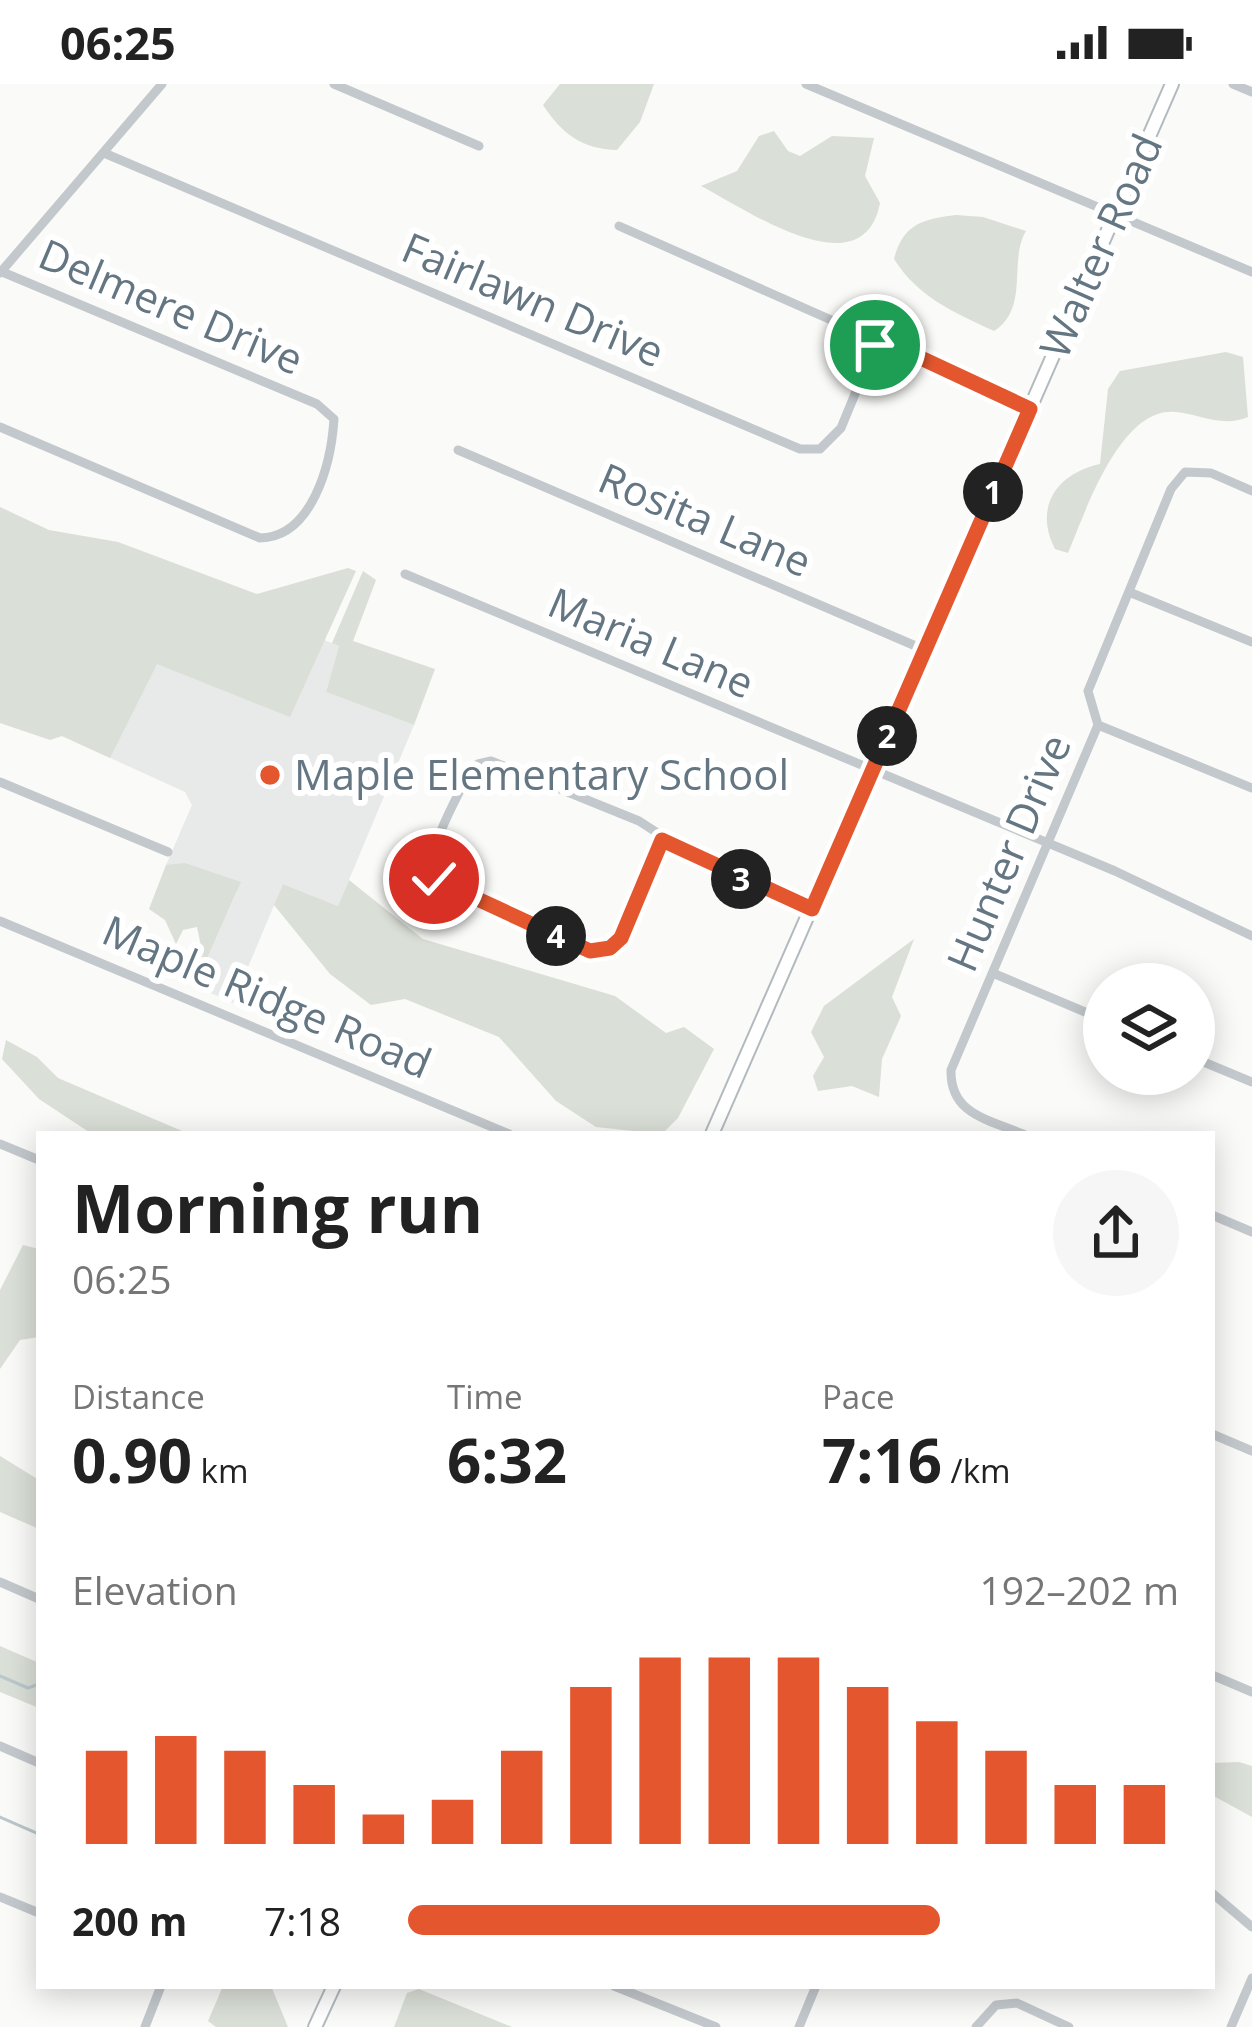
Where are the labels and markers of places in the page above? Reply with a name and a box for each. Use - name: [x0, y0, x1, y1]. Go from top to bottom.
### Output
- pin: [824, 294, 926, 396]
- pin: 1: [963, 462, 1023, 522]
- pin: 2: [857, 706, 917, 766]
- place label: Maple Elementary School: [294, 745, 789, 802]
- marker: Maple Elementary School: [257, 762, 283, 788]
- pin: [383, 828, 485, 930]
- pin: 3: [711, 849, 771, 909]
- pin: 4: [526, 906, 586, 966]

